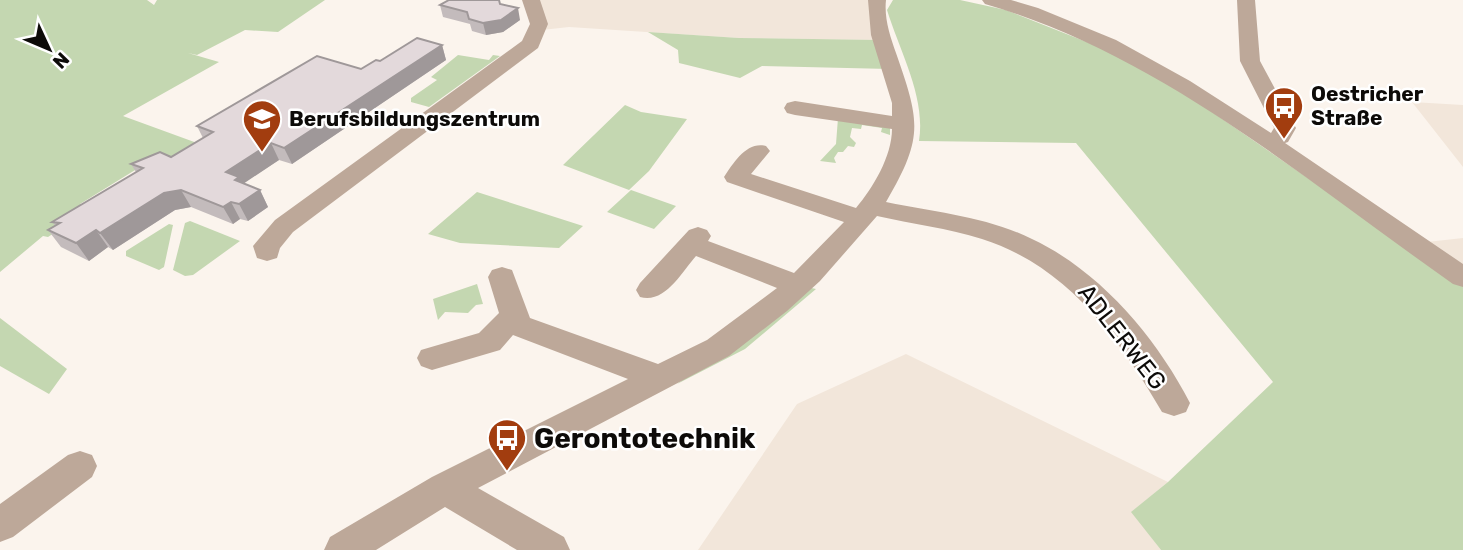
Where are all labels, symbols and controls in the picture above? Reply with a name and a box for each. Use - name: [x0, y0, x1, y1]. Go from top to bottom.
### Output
- north arrow: [14, 14, 84, 84]
- text: N: [48, 48, 74, 73]
- place label: Oestricher Straße: [1311, 81, 1424, 130]
- bus stop icon: Oestricher Straße: [1263, 85, 1305, 140]
- school or university icon: Berufsbildungszentrum: [241, 98, 283, 153]
- place label: Berufsbildungszentrum: [289, 106, 540, 131]
- street label: ADLERWEG: [1072, 279, 1172, 395]
- bus stop icon: Gerontotechnik: [486, 417, 528, 472]
- place label: Gerontotechnik: [534, 422, 756, 455]

